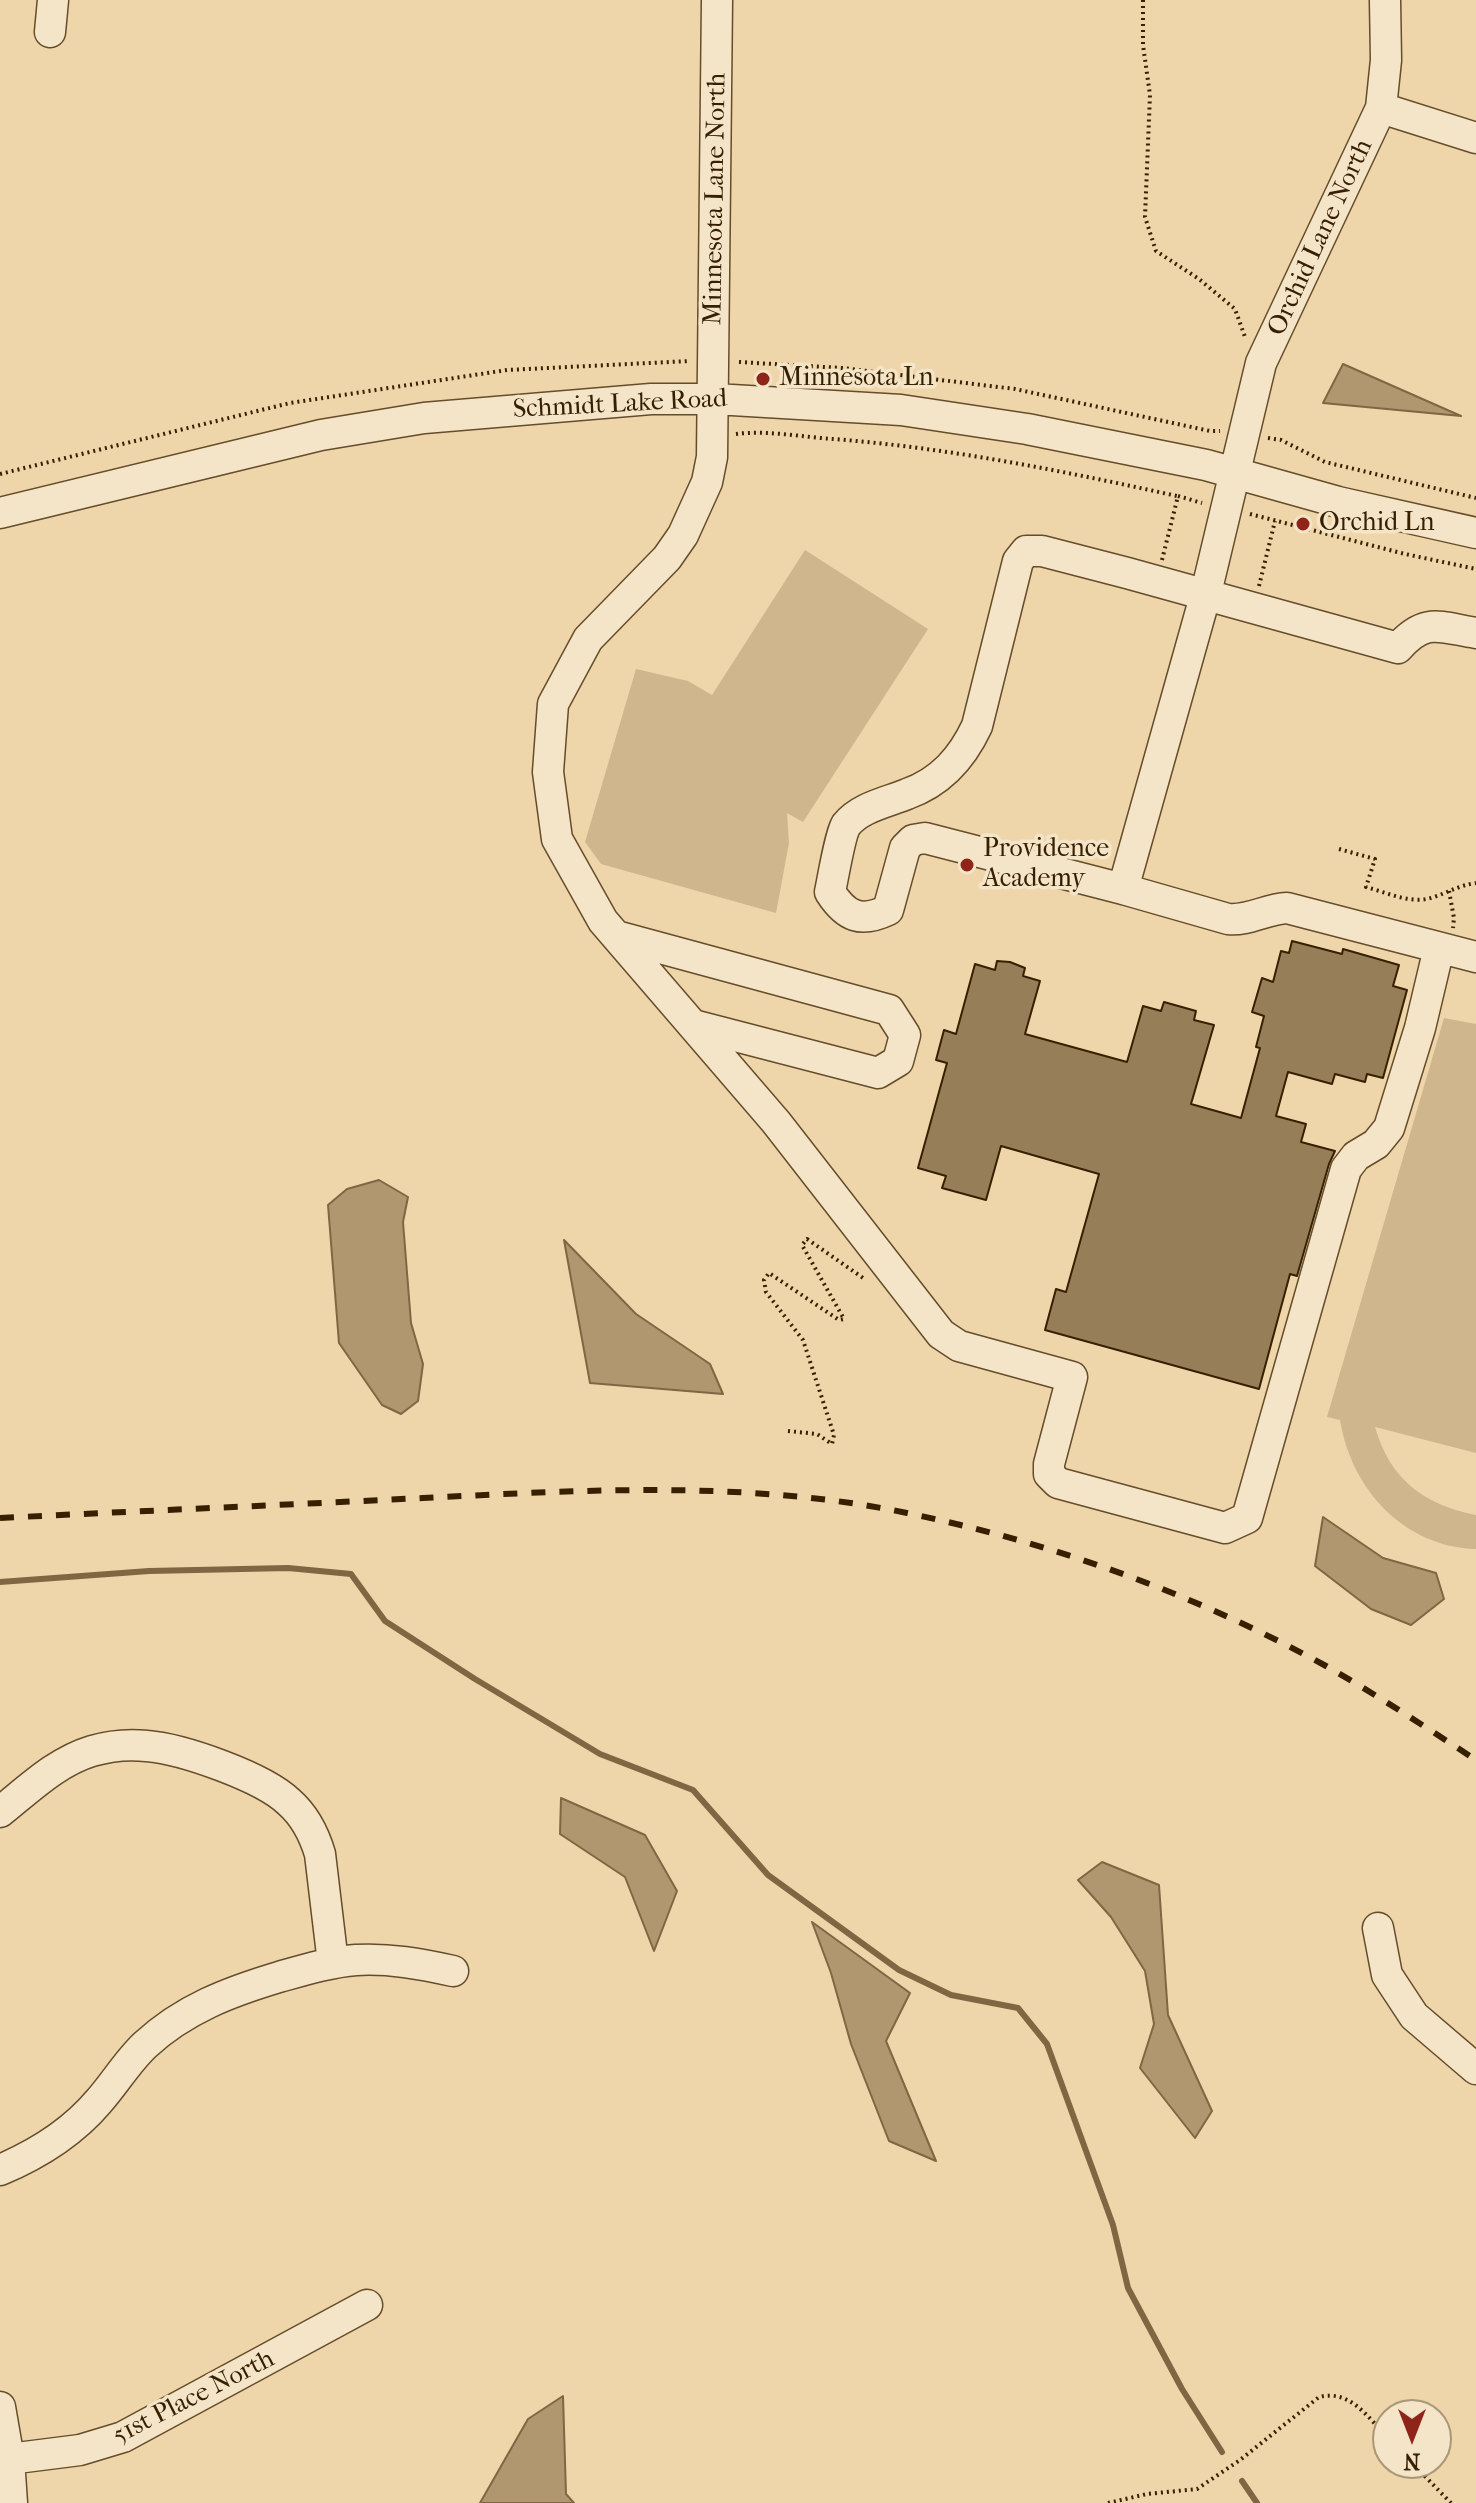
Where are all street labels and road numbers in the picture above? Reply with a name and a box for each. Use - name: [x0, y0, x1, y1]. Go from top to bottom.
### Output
- street label: Minnesota Lane North: [698, 73, 734, 325]
- street label: Orchid Lane North: [1262, 135, 1380, 341]
- street label: Schmidt Lake Road: [512, 384, 728, 426]
- street label: 51st Place North: [108, 2344, 280, 2452]

